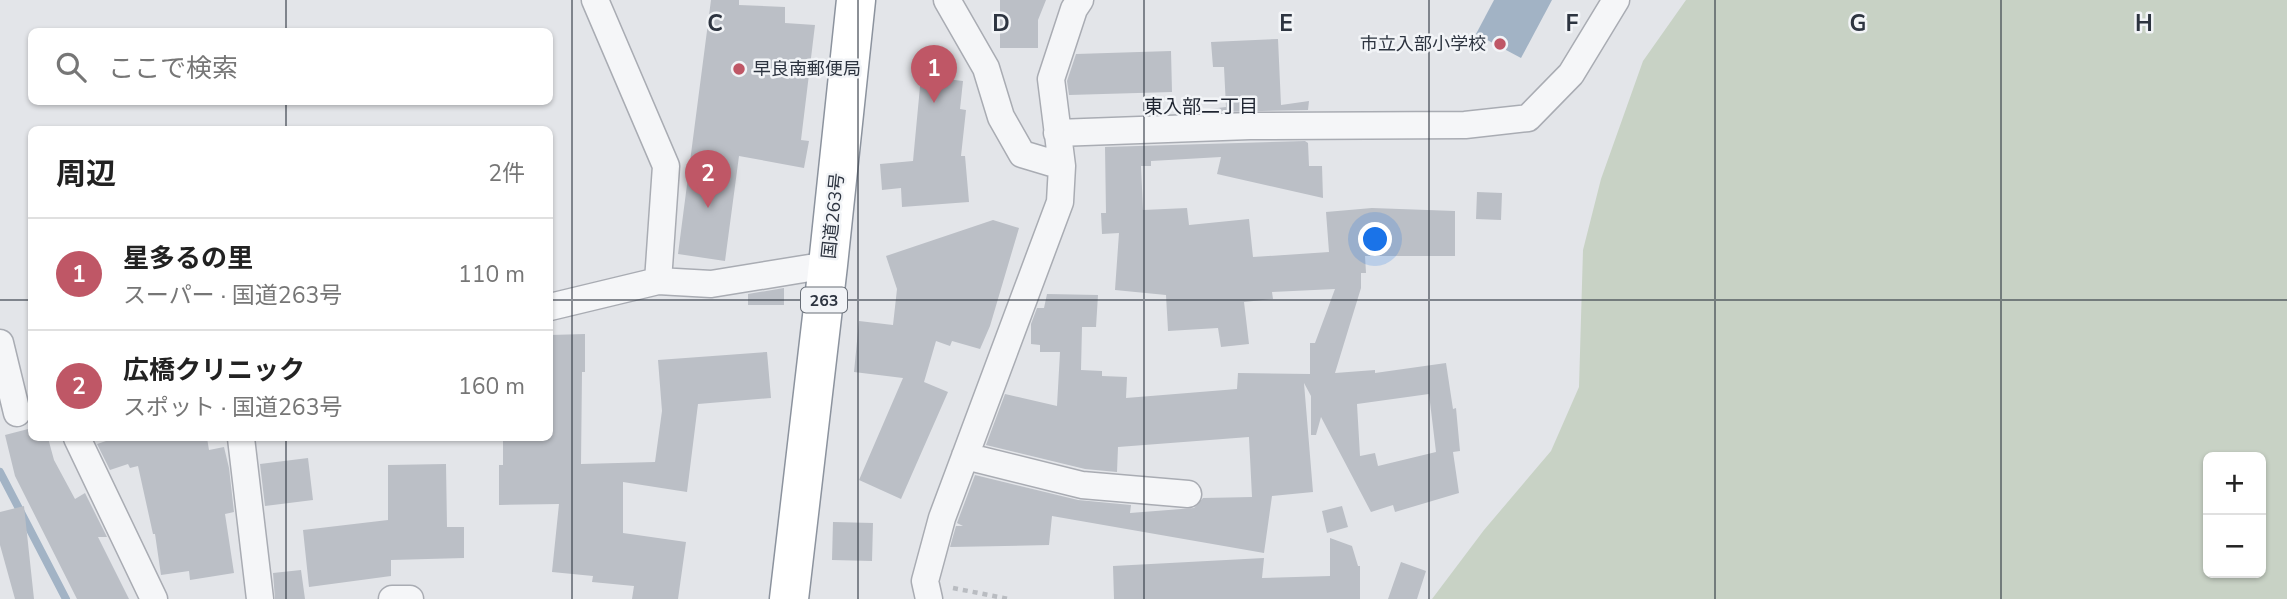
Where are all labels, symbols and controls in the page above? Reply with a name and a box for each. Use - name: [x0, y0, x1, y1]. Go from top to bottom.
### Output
- text: C: [707, 8, 723, 39]
- text: D: [992, 8, 1010, 39]
- text: E: [1279, 8, 1293, 39]
- text: F: [1566, 8, 1579, 39]
- text: G: [1850, 8, 1866, 39]
- text: H: [2135, 8, 2153, 39]
- search box: [28, 28, 553, 105]
- place label: 市立入部小学校: [1360, 32, 1486, 56]
- marker: 市立入部小学校: [1492, 36, 1508, 52]
- pin: 1: [911, 45, 957, 103]
- icon: search: [52, 48, 90, 86]
- text: ここで検索: [108, 51, 238, 86]
- place label: 早良南郵便局: [753, 57, 861, 81]
- marker: 早良南郵便局: [731, 61, 747, 77]
- district label: 東入部二丁目: [1144, 94, 1258, 120]
- pin: 2: [685, 150, 731, 208]
- text: 周辺: [56, 154, 116, 195]
- text: 2件: [488, 158, 525, 189]
- street label: 国道263号: [817, 172, 849, 260]
- your location: [1358, 222, 1392, 256]
- text: 星多るの里: [123, 241, 253, 276]
- text: 1: [72, 259, 86, 290]
- text: 110 m: [458, 259, 525, 290]
- text: スーパー · 国道263号: [123, 280, 342, 311]
- road number: 263: [801, 288, 847, 312]
- text: 広橋クリニック: [123, 353, 305, 388]
- text: 2: [72, 371, 86, 402]
- text: 160 m: [458, 371, 525, 402]
- text: スポット · 国道263号: [123, 392, 342, 423]
- map controls: [2203, 452, 2266, 578]
- button: +: [2203, 452, 2266, 515]
- button: −: [2203, 515, 2266, 578]

